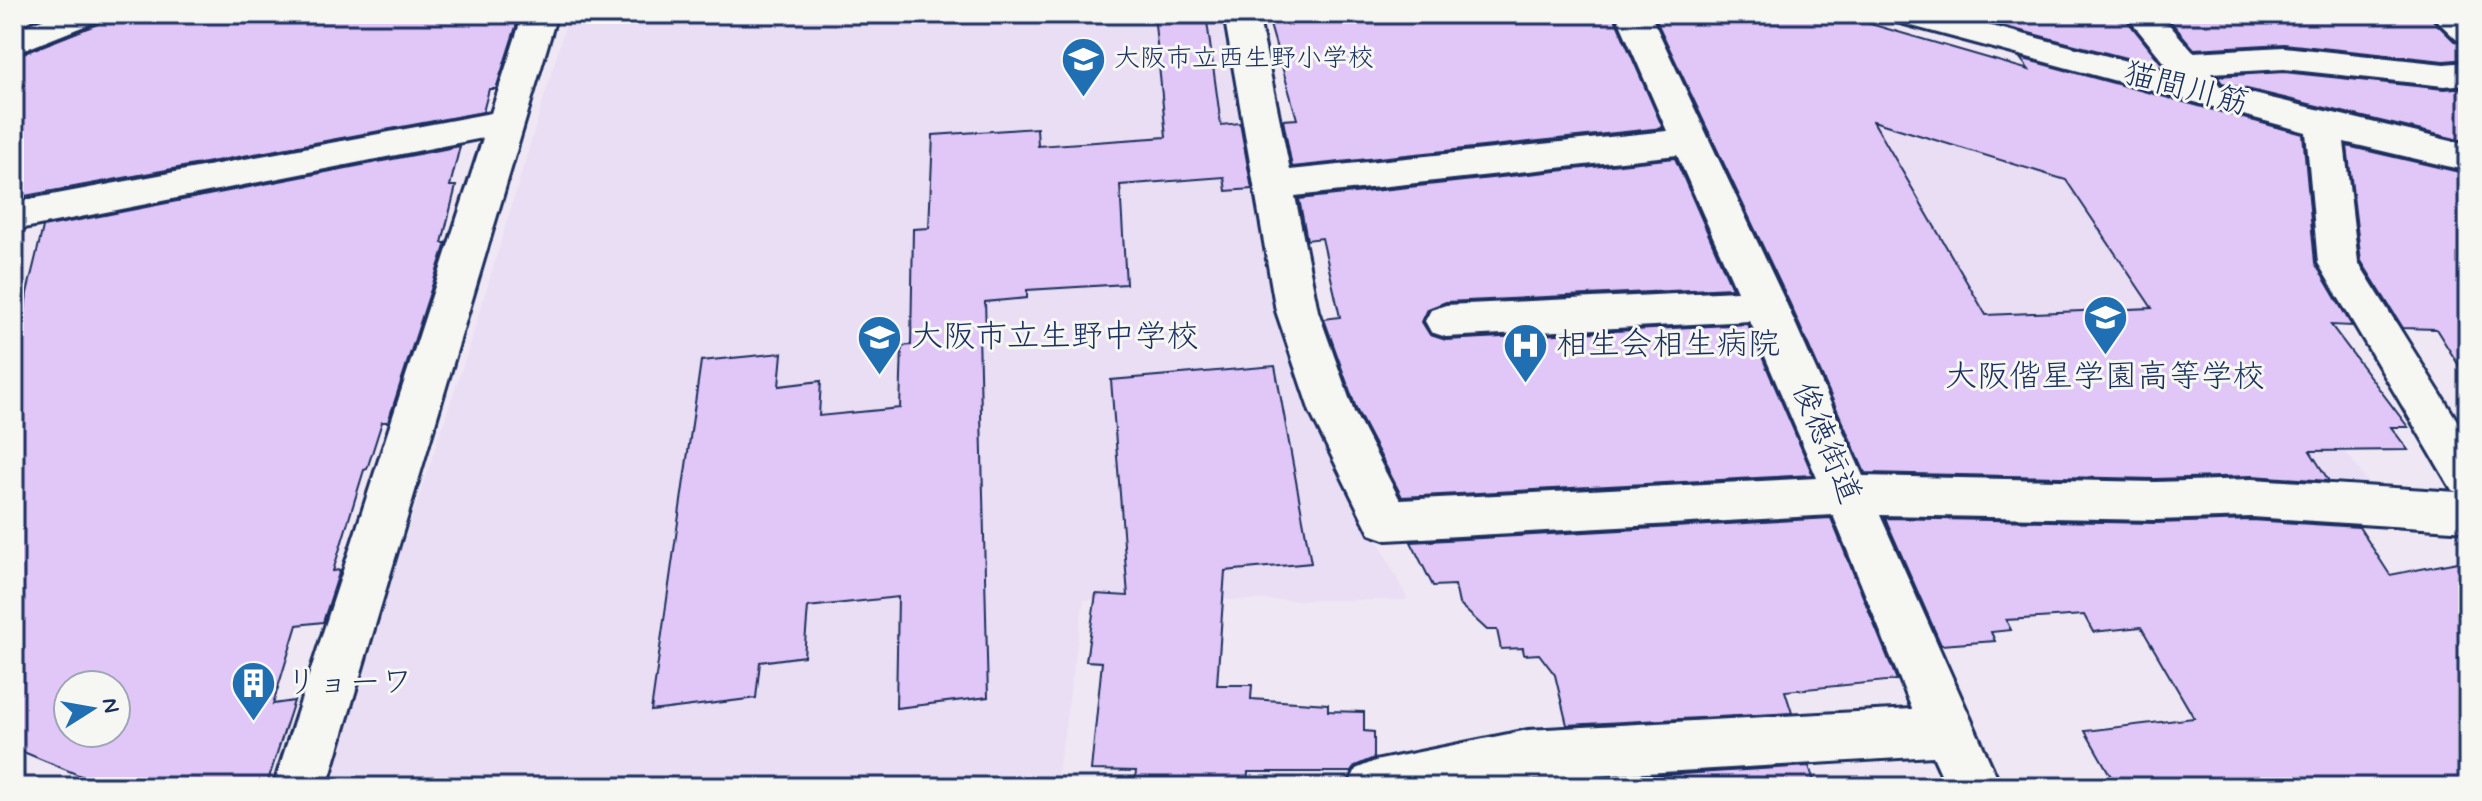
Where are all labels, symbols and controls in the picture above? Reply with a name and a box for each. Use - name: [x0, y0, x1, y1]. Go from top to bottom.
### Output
- school or university icon: 大阪市立西生野小学校: [1059, 35, 1107, 98]
- place label: 大阪市立西生野小学校: [1114, 42, 1374, 76]
- street label: 猫間川筋: [2119, 52, 2253, 126]
- school or university icon: 大阪偕星学園高等学校: [2081, 294, 2129, 357]
- school or university icon: 大阪市立生野中学校: [856, 313, 904, 376]
- place label: 大阪市立生野中学校: [911, 316, 1199, 358]
- hospital icon: 相生会相生病院: [1501, 321, 1549, 384]
- place label: 相生会相生病院: [1556, 324, 1780, 366]
- place label: 大阪偕星学園高等学校: [1945, 356, 2265, 398]
- street label: 俊徳街道: [1782, 376, 1870, 510]
- building icon: リョーワ: [230, 659, 278, 722]
- place label: リョーワ: [285, 662, 413, 704]
- north arrow: [52, 669, 132, 749]
- text: N: [95, 696, 125, 715]

